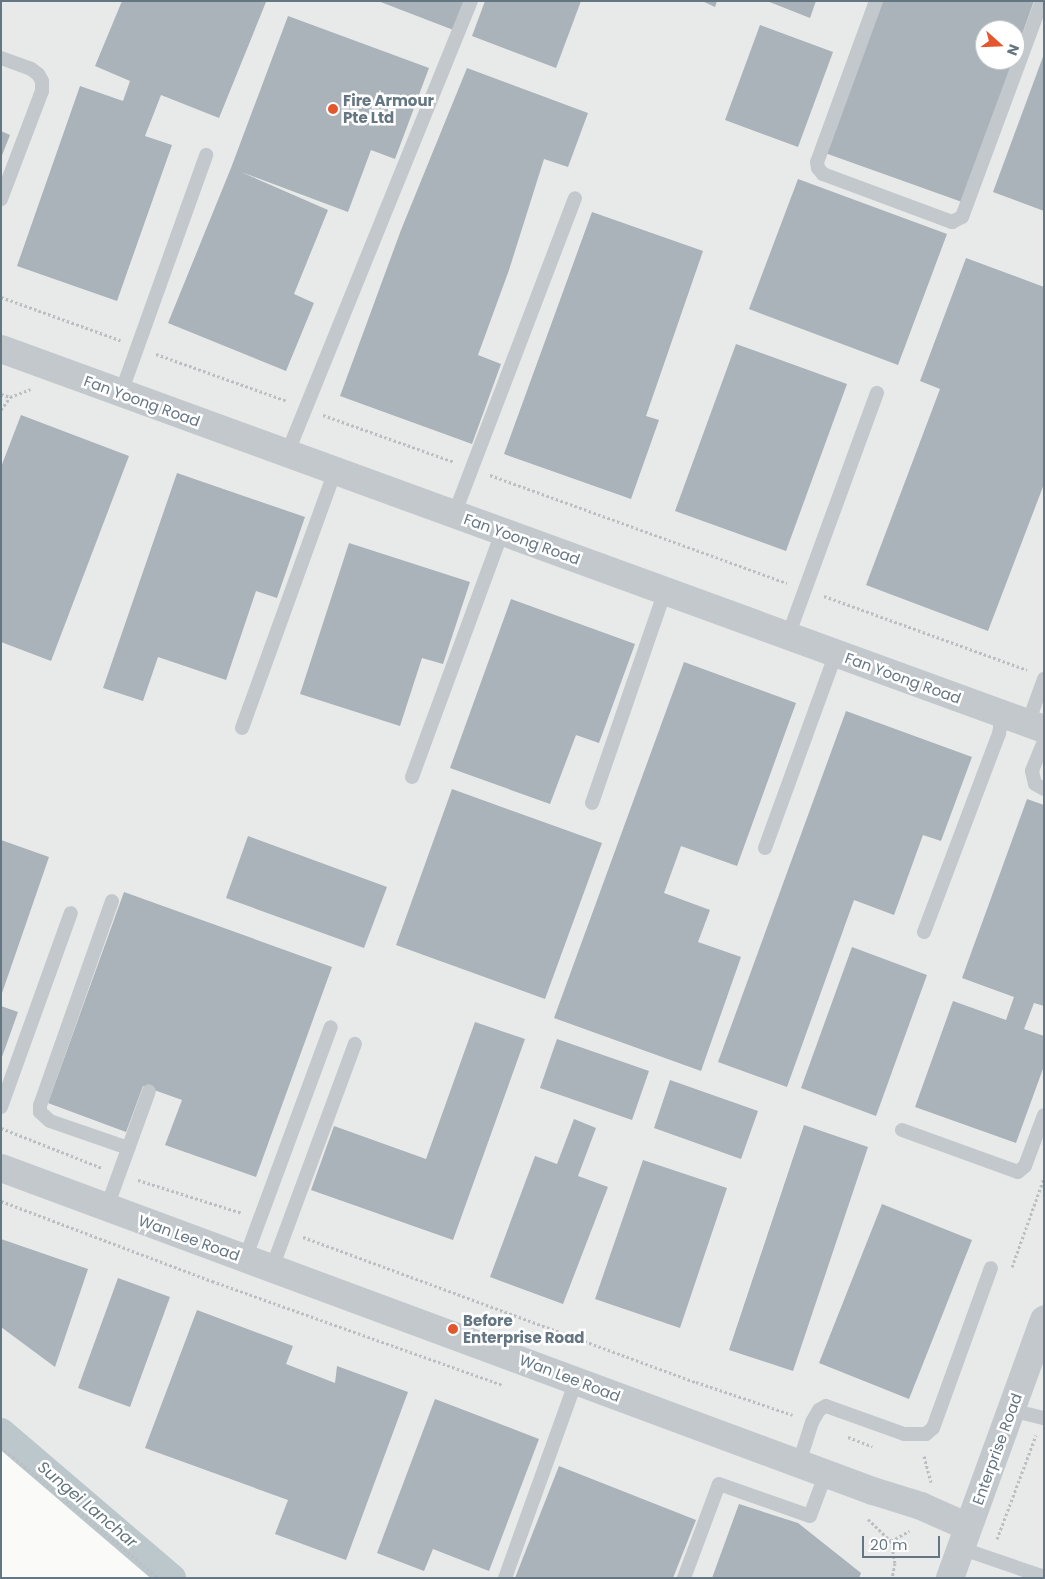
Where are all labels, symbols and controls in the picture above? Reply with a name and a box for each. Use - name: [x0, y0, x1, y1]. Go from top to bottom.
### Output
- north arrow: [975, 20, 1025, 70]
- text: N: [1002, 41, 1024, 58]
- place label: Fire Armour Pte Ltd: [343, 91, 434, 126]
- marker: Fire Armour Pte Ltd: [327, 103, 339, 115]
- street label: Fan Yoong Road: [82, 372, 202, 430]
- street label: Fan Yoong Road: [462, 510, 582, 568]
- street label: Fan Yoong Road: [843, 649, 963, 707]
- street label: Wan Lee Road: [136, 1211, 242, 1265]
- place label: Before Enterprise Road: [463, 1311, 584, 1346]
- marker: Before Enterprise Road: [447, 1323, 459, 1335]
- street label: Wan Lee Road: [517, 1351, 623, 1405]
- street label: Enterprise Road: [968, 1391, 1026, 1507]
- water label: Sungei Lanchar: [33, 1458, 141, 1552]
- scale bar: [865, 1526, 942, 1558]
- text: 20 m: [870, 1534, 908, 1555]

